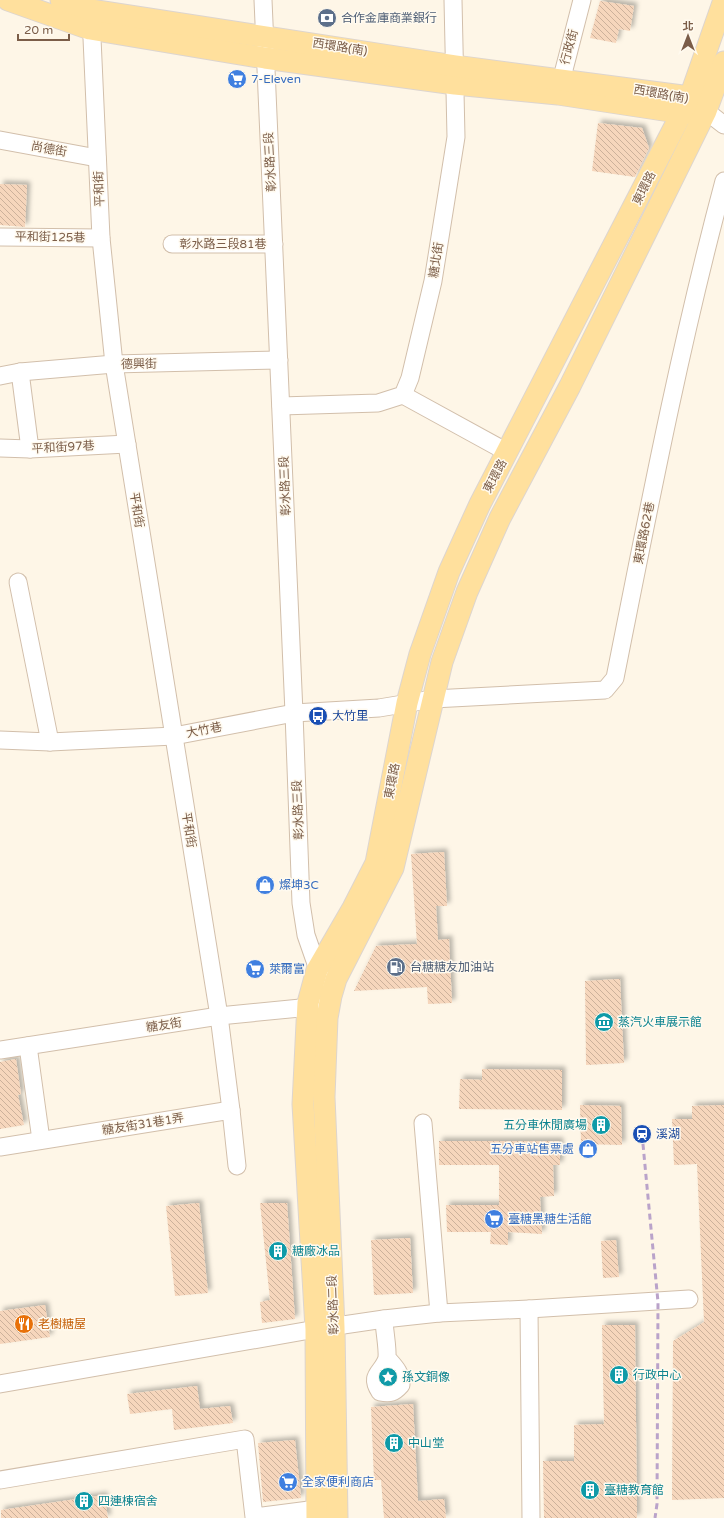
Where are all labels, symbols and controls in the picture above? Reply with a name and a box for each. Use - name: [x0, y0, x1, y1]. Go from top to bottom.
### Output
- bank icon: 合作金庫商業銀行: [316, 7, 338, 29]
- place label: 合作金庫商業銀行: [341, 11, 437, 25]
- scale bar: [18, 16, 69, 42]
- north arrow: [668, 16, 708, 56]
- text: 北: [683, 20, 694, 33]
- text: 20 m: [24, 23, 53, 37]
- street label: 行政街: [558, 28, 580, 66]
- street label: 西環路(南): [311, 36, 369, 58]
- supermarket icon: 7-Eleven: [226, 68, 248, 90]
- place label: 7-Eleven: [251, 72, 301, 86]
- street label: 西環路(南): [632, 82, 690, 106]
- street label: 彰水路三段: [261, 132, 279, 192]
- street label: 尚德街: [30, 139, 68, 159]
- street label: 東環路: [630, 169, 658, 207]
- street label: 平和街: [91, 171, 107, 207]
- street label: 平和街125巷: [15, 229, 85, 245]
- street label: 彰水路三段81巷: [179, 237, 267, 251]
- street label: 糖北街: [426, 241, 446, 279]
- street label: 德興街: [121, 357, 157, 371]
- street label: 平和街97巷: [31, 438, 95, 456]
- street label: 彰水路三段: [277, 456, 293, 516]
- street label: 東環路: [480, 457, 510, 495]
- street label: 平和街: [127, 491, 147, 529]
- street label: 東環路62巷: [631, 501, 657, 565]
- bus stop icon: 大竹里: [307, 705, 329, 727]
- place label: 大竹里: [332, 709, 368, 723]
- street label: 大竹巷: [185, 720, 223, 740]
- street label: 東環路: [382, 762, 402, 800]
- street label: 彰水路三段: [290, 780, 306, 840]
- street label: 平和街: [179, 811, 199, 849]
- shop icon: 燦坤3C: [254, 874, 276, 896]
- place label: 燦坤3C: [279, 878, 319, 892]
- fuel station icon: 台糖糖友加油站: [385, 956, 407, 978]
- supermarket icon: 萊爾富: [244, 958, 266, 980]
- place label: 台糖糖友加油站: [410, 960, 494, 974]
- place label: 萊爾富: [269, 962, 305, 976]
- museum icon: 蒸汽火車展示館: [593, 1011, 615, 1033]
- street label: 糖友街: [145, 1015, 183, 1035]
- place label: 蒸汽火車展示館: [618, 1015, 702, 1029]
- street label: 糖友街31巷1弄: [101, 1111, 185, 1137]
- building icon: 五分車休閒廣場: [590, 1114, 612, 1136]
- place label: 五分車休閒廣場: [503, 1118, 587, 1132]
- station icon: 溪湖: [631, 1123, 653, 1145]
- place label: 溪湖: [656, 1127, 680, 1141]
- shop icon: 五分車站售票處: [577, 1138, 599, 1160]
- place label: 五分車站售票處: [490, 1142, 574, 1156]
- supermarket icon: 臺糖黑糖生活館: [483, 1208, 505, 1230]
- place label: 臺糖黑糖生活館: [508, 1212, 592, 1226]
- building icon: 糖廠冰品: [267, 1240, 289, 1262]
- place label: 糖廠冰品: [292, 1244, 340, 1258]
- street label: 彰水路二段: [325, 1275, 341, 1335]
- restaurant icon: 老樹糖屋: [13, 1313, 35, 1335]
- place label: 老樹糖屋: [38, 1317, 86, 1331]
- building icon: 行政中心: [608, 1364, 630, 1386]
- place icon: 孫文銅像: [377, 1366, 399, 1388]
- place label: 行政中心: [633, 1368, 681, 1382]
- place label: 孫文銅像: [402, 1370, 450, 1384]
- building icon: 中山堂: [383, 1432, 405, 1454]
- place label: 中山堂: [408, 1436, 444, 1450]
- supermarket icon: 全家便利商店: [277, 1471, 299, 1493]
- place label: 全家便利商店: [302, 1475, 374, 1489]
- building icon: 臺糖教育館: [579, 1479, 601, 1501]
- place label: 臺糖教育館: [604, 1483, 664, 1497]
- building icon: 四連棟宿舍: [73, 1490, 95, 1512]
- place label: 四連棟宿舍: [98, 1494, 158, 1508]

